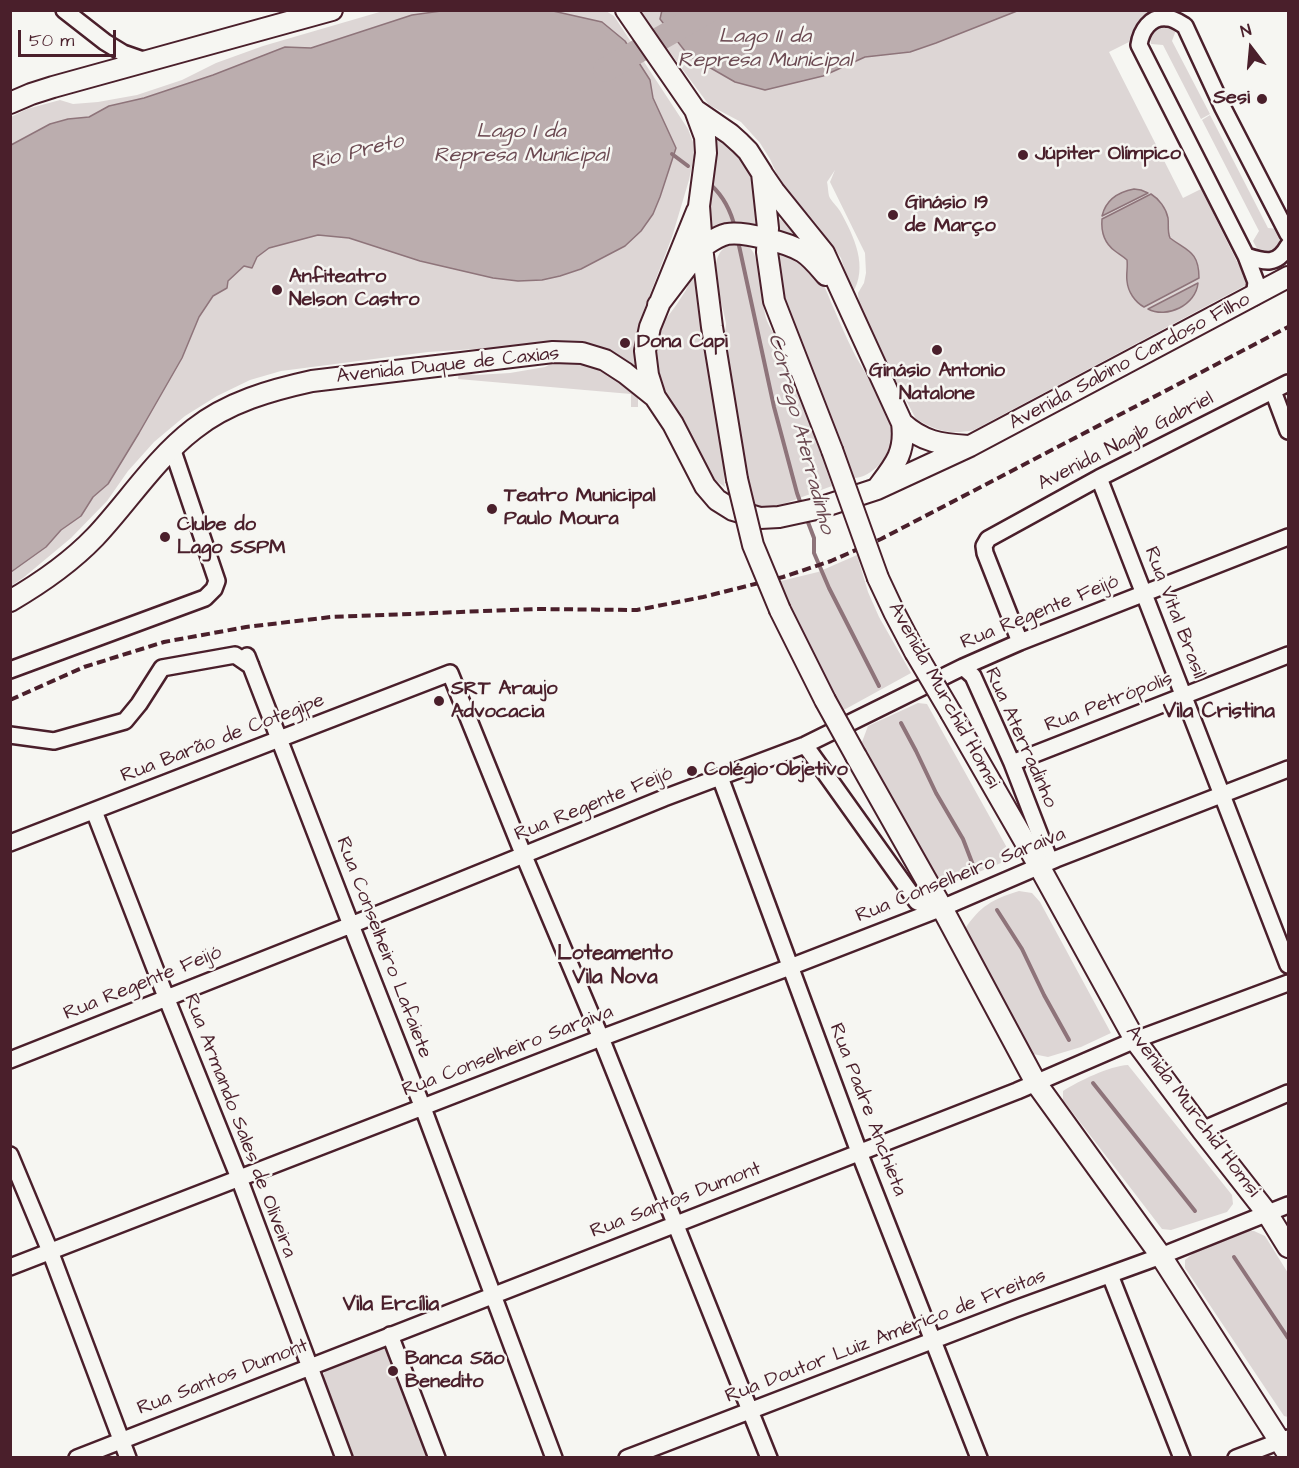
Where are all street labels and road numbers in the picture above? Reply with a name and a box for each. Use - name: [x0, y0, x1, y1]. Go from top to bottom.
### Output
- street label: Avenida Sabino Cardoso Filho: [1005, 288, 1255, 436]
- street label: Avenida Duque de Caxias: [335, 342, 561, 390]
- street label: Avenida Nagib Gabriel: [1034, 387, 1218, 497]
- street label: Rua Vital Brasil: [1138, 544, 1210, 682]
- street label: Rua Regente Feijó: [958, 570, 1122, 656]
- street label: Avenida Murchid Homsi: [882, 599, 1004, 793]
- street label: Rua Aterradinho: [978, 664, 1062, 812]
- street label: Rua Petrópolis: [1042, 668, 1176, 738]
- street label: Rua Barão de Cotegipe: [118, 689, 328, 789]
- street label: Rua Regente Feijó: [512, 762, 676, 848]
- street label: Rua Conselheiro Saraiva: [853, 823, 1069, 929]
- street label: Rua Conselheiro Lafaiete: [330, 834, 436, 1062]
- street label: Rua Regente Feijó: [61, 941, 225, 1027]
- street label: Rua Armando Sales de Oliveira: [177, 991, 301, 1261]
- street label: Rua Conselheiro Saraiva: [399, 1001, 617, 1103]
- street label: Rua Padre Anchieta: [823, 1020, 911, 1200]
- street label: Avenida Murchid Homsi: [1120, 1021, 1264, 1203]
- street label: Rua Santos Dumont: [587, 1157, 765, 1245]
- street label: Rua Doutor Luiz Américo de Freitas: [722, 1265, 1050, 1409]
- street label: Rua Santos Dumont: [134, 1334, 312, 1422]

